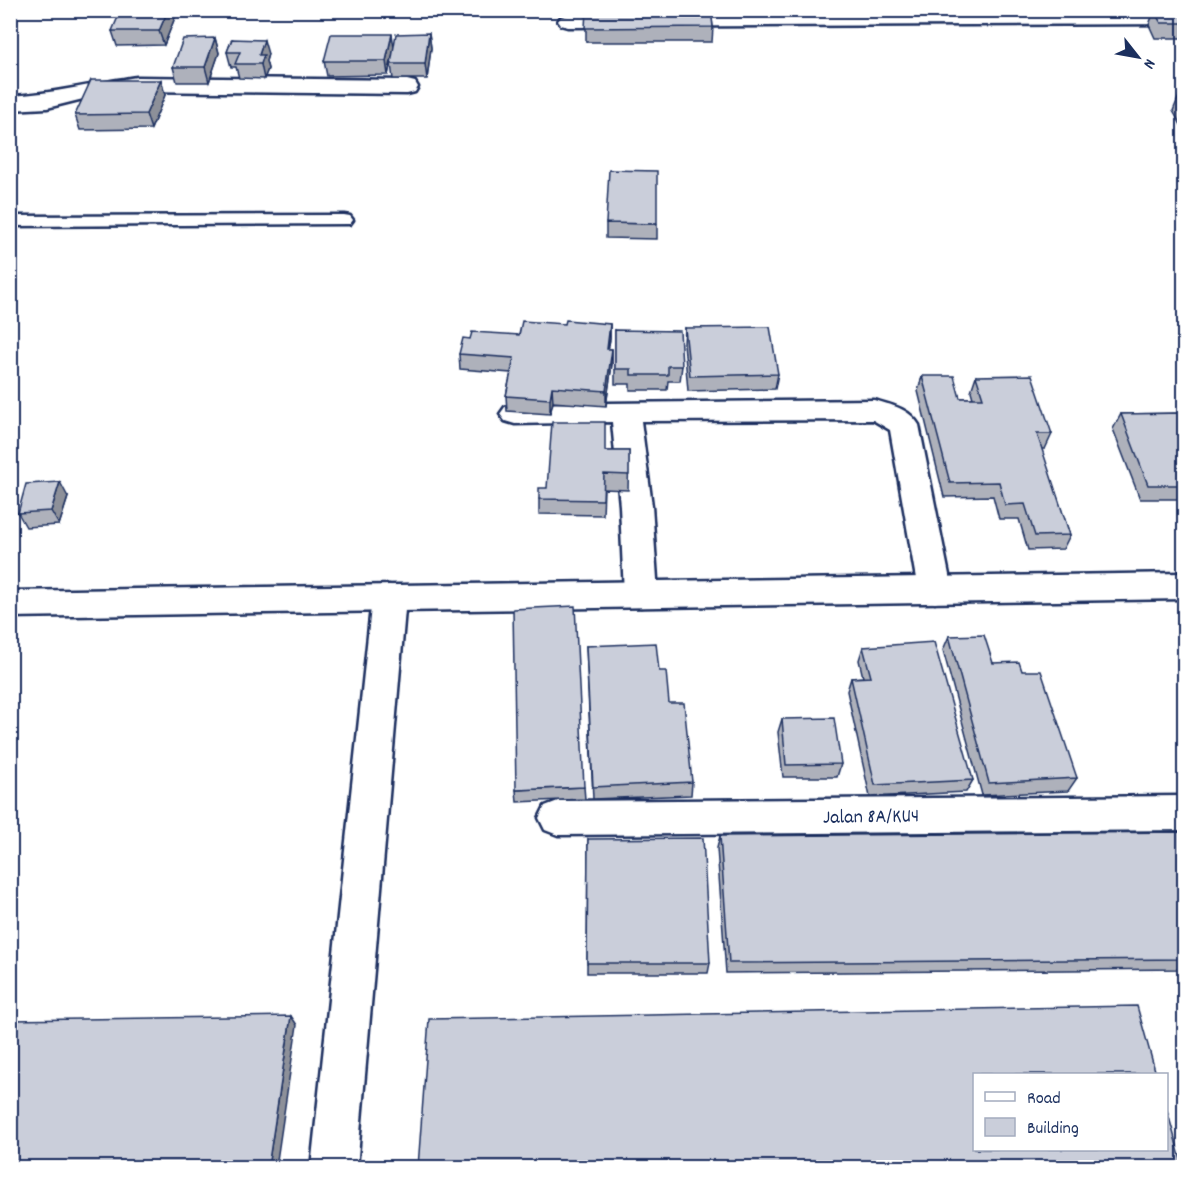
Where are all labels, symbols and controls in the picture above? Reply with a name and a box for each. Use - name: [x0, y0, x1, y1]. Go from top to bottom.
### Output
- north arrow: [1108, 27, 1168, 87]
- text: N: [1137, 54, 1161, 73]
- street label: Jalan 8A/KU4: [823, 803, 920, 833]
- legend: [973, 1073, 1168, 1151]
- text: Road: [1027, 1087, 1061, 1112]
- text: Building: [1027, 1117, 1079, 1142]

